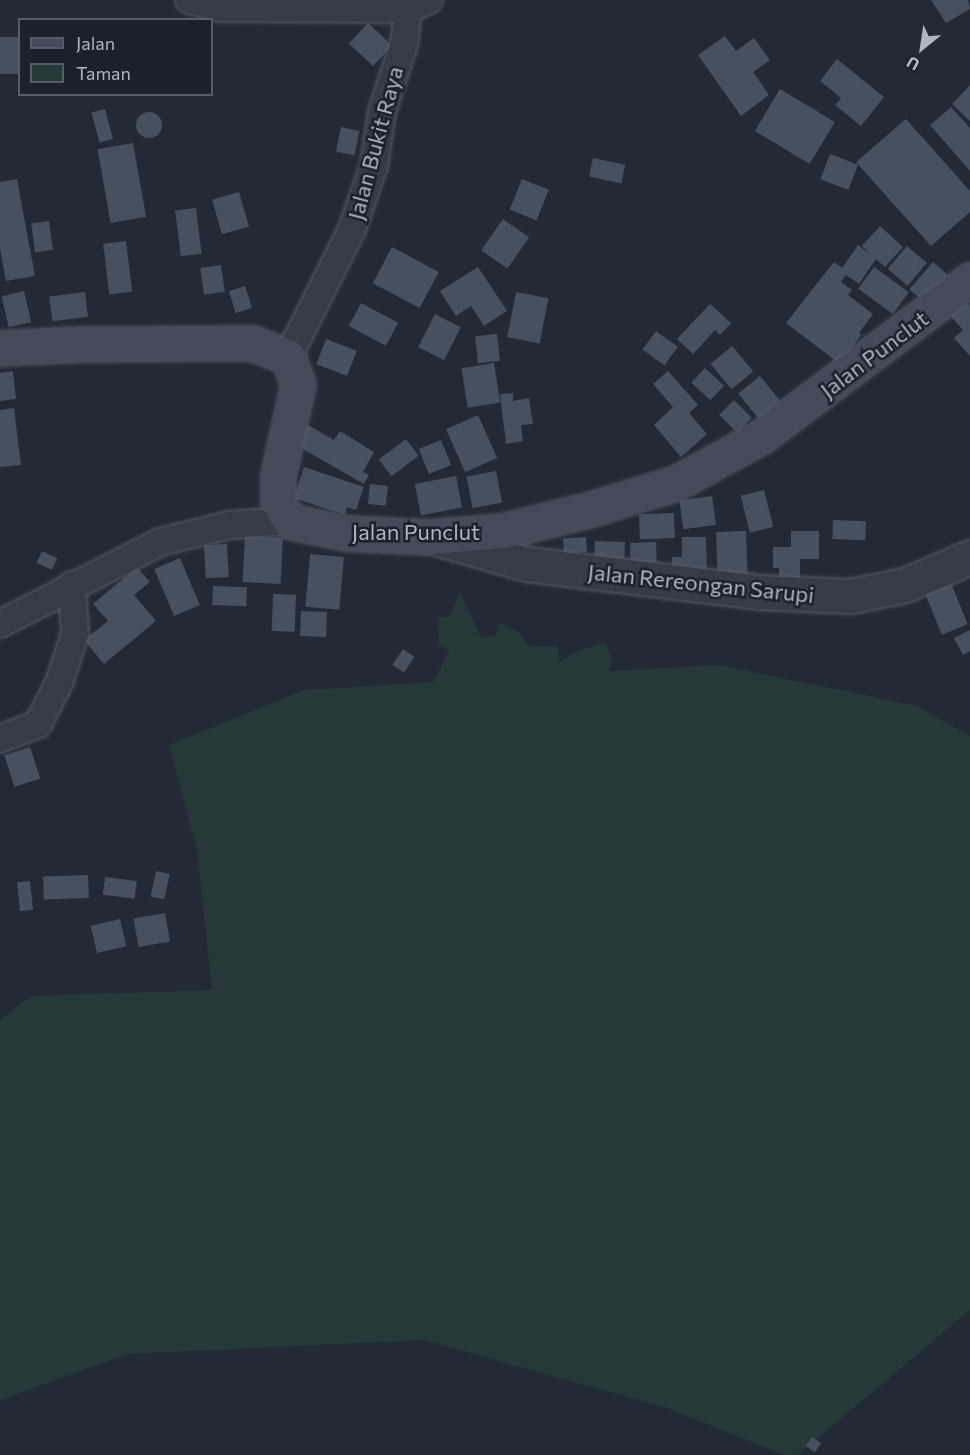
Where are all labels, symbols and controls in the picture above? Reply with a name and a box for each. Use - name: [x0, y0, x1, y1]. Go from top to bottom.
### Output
- legend: [18, 18, 213, 96]
- north arrow: [892, 18, 952, 78]
- text: Jalan: [76, 32, 115, 54]
- text: U: [903, 53, 923, 75]
- text: Taman: [76, 62, 131, 84]
- street label: Jalan Bukit Raya: [342, 63, 408, 223]
- street label: Jalan Punclut: [815, 305, 933, 403]
- street label: Jalan Punclut: [352, 519, 480, 545]
- street label: Jalan Rereongan Sarupi: [587, 558, 815, 608]

